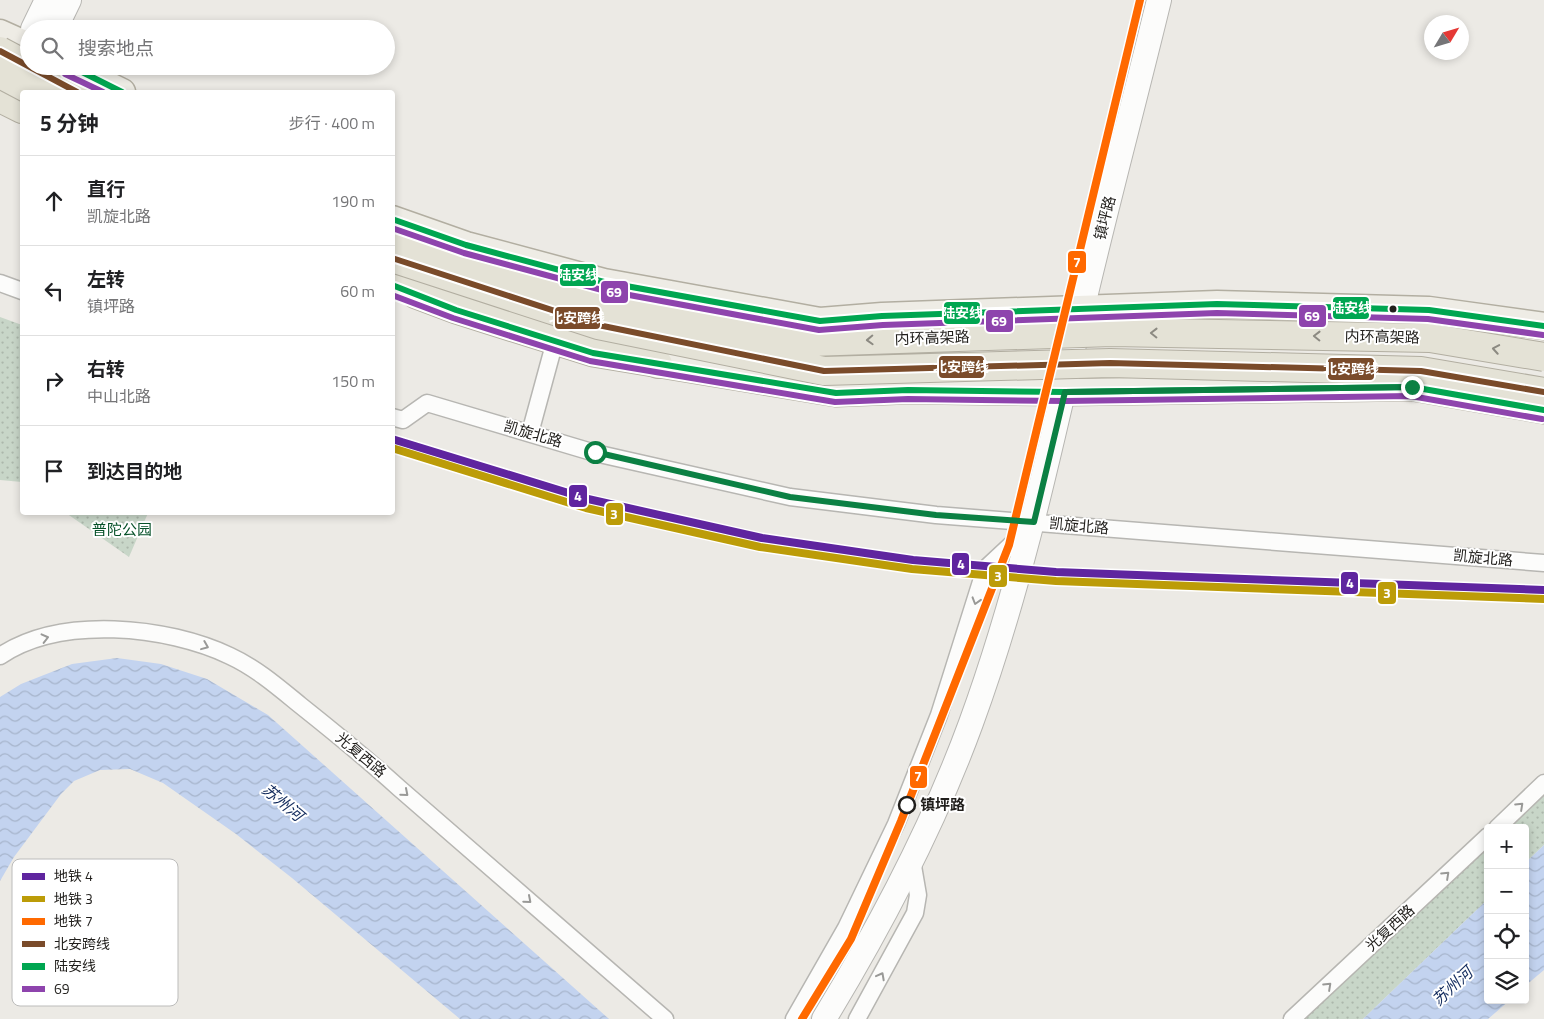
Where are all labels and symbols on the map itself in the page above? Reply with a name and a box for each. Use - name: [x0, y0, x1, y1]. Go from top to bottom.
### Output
- north arrow: [1424, 15, 1469, 60]
- street label: 镇坪路: [1088, 193, 1121, 243]
- line badge: 7: [1067, 250, 1087, 274]
- text: 7: [1073, 251, 1081, 272]
- line badge: 陆安线: [559, 263, 597, 287]
- text: 陆安线: [557, 264, 599, 285]
- line badge: 69: [600, 280, 629, 304]
- text: 69: [606, 281, 622, 302]
- line badge: 陆安线: [1332, 296, 1370, 320]
- text: 陆安线: [1330, 297, 1372, 318]
- line badge: 陆安线: [943, 301, 981, 325]
- text: 陆安线: [941, 302, 983, 323]
- line badge: 69: [1298, 304, 1327, 328]
- unlabelled marker: [1388, 304, 1398, 314]
- text: 69: [1304, 305, 1320, 326]
- line badge: 北安跨线: [554, 306, 601, 330]
- text: 北安跨线: [549, 307, 605, 328]
- line badge: 69: [985, 309, 1014, 333]
- text: 69: [991, 310, 1007, 331]
- street label: 内环高架路: [1344, 324, 1420, 349]
- street label: 内环高架路: [894, 325, 970, 350]
- one-way arrow: [1150, 328, 1158, 338]
- one-way arrow: [1313, 331, 1320, 341]
- one-way arrow: [865, 335, 873, 346]
- one-way arrow: [1492, 344, 1500, 354]
- line badge: 北安跨线: [938, 355, 985, 379]
- text: 北安跨线: [933, 356, 989, 377]
- line badge: 北安跨线: [1327, 357, 1375, 381]
- text: 北安跨线: [1323, 358, 1379, 379]
- route end: [1401, 376, 1424, 399]
- street label: 凯旋北路: [501, 414, 565, 453]
- route start: [584, 441, 607, 464]
- line badge: 4: [568, 484, 588, 508]
- text: 4: [574, 485, 582, 506]
- line badge: 3: [605, 502, 624, 526]
- text: 3: [610, 503, 618, 524]
- street label: 凯旋北路: [1048, 511, 1110, 540]
- park label: 普陀公园: [92, 518, 152, 541]
- street label: 凯旋北路: [1452, 543, 1514, 572]
- line badge: 4: [951, 552, 970, 576]
- text: 4: [957, 553, 965, 574]
- line badge: 3: [988, 564, 1008, 588]
- text: 3: [994, 565, 1002, 586]
- line badge: 4: [1340, 571, 1359, 595]
- text: 4: [1346, 572, 1354, 593]
- line badge: 3: [1377, 581, 1397, 605]
- text: 3: [1383, 582, 1391, 603]
- one-way arrow: [971, 597, 981, 605]
- one-way arrow: [41, 633, 49, 644]
- one-way arrow: [200, 640, 209, 650]
- street label: 光复西路: [331, 727, 392, 783]
- line badge: 7: [909, 765, 928, 789]
- text: 7: [914, 765, 922, 786]
- water label: 苏州河: [257, 777, 311, 829]
- one-way arrow: [400, 787, 409, 796]
- place label: 镇坪路: [920, 793, 965, 816]
- marker: 镇坪路: [898, 796, 916, 814]
- one-way arrow: [1515, 803, 1524, 812]
- legend: [12, 859, 178, 1006]
- text: 地铁 4: [54, 865, 93, 886]
- one-way arrow: [1441, 872, 1450, 881]
- text: 地铁 3: [54, 888, 93, 909]
- one-way arrow: [522, 894, 531, 903]
- street label: 光复西路: [1360, 899, 1419, 957]
- text: 地铁 7: [54, 910, 93, 931]
- text: 北安跨线: [54, 933, 110, 954]
- text: 陆安线: [54, 955, 96, 976]
- water label: 苏州河: [1426, 959, 1480, 1011]
- one-way arrow: [874, 973, 884, 982]
- text: 69: [54, 978, 70, 999]
- one-way arrow: [1322, 983, 1331, 992]

